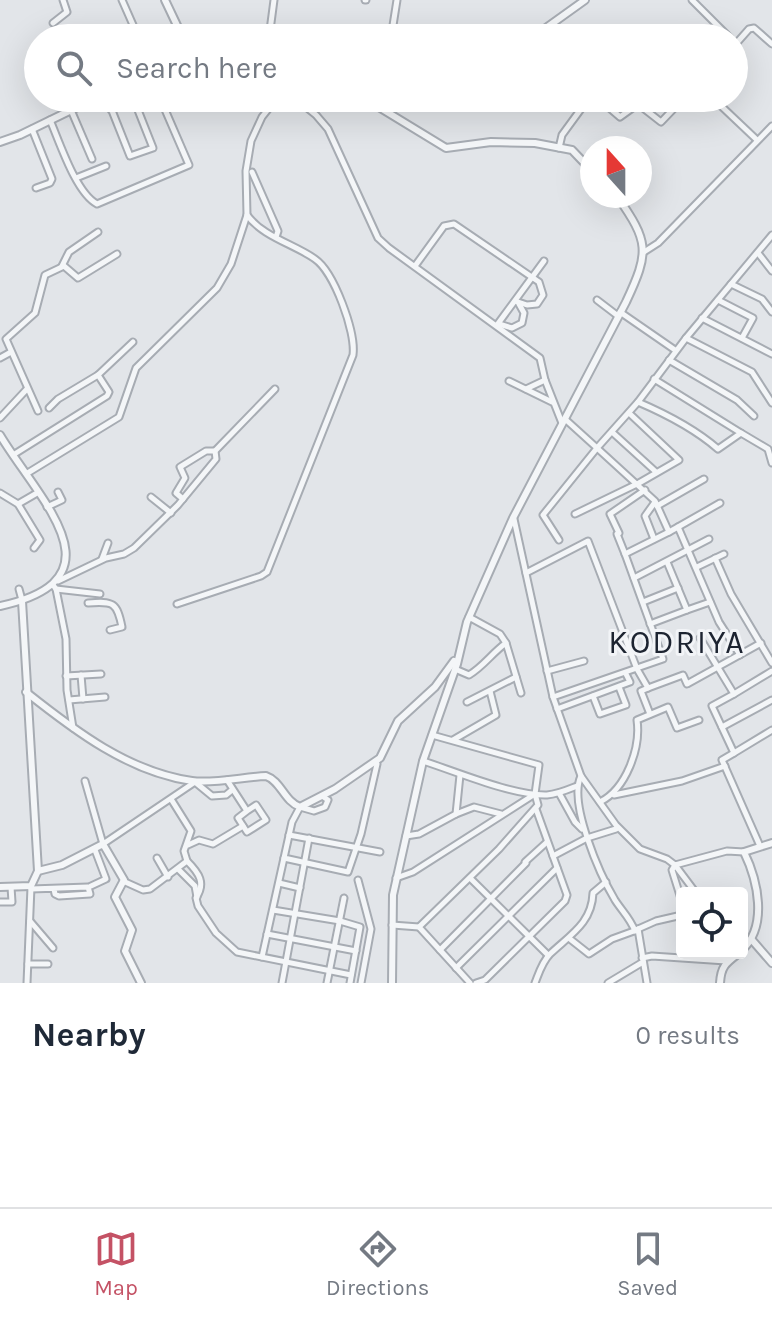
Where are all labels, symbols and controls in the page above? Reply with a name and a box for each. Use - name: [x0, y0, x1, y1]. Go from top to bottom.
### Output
- search box: [24, 24, 748, 112]
- icon: search: [52, 46, 96, 90]
- text: Search here: [116, 50, 277, 86]
- north arrow: [580, 136, 652, 208]
- district label: KODRIYA: [608, 624, 746, 661]
- map controls: [676, 887, 748, 959]
- button: locate: [676, 887, 748, 959]
- text: Nearby: [32, 1015, 146, 1055]
- text: 0 results: [636, 1020, 740, 1051]
- tab: Map: [94, 1227, 138, 1301]
- tab: Directions: [326, 1227, 429, 1301]
- tab: Saved: [617, 1227, 678, 1301]

